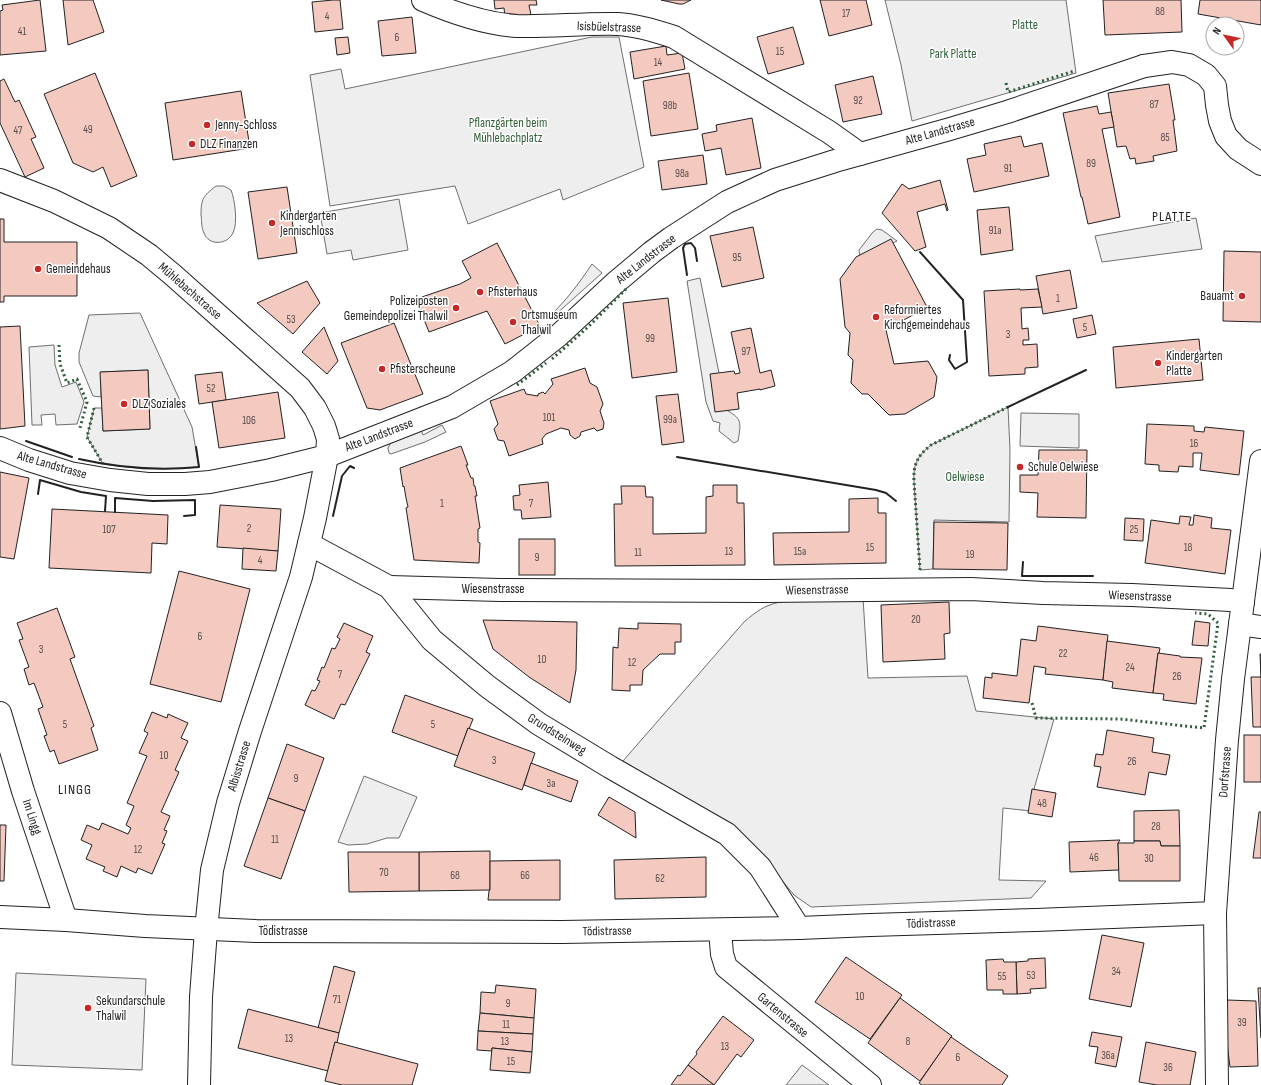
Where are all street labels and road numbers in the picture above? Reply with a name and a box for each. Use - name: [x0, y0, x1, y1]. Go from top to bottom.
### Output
- street label: Isisbüelstrasse: [577, 18, 641, 36]
- street label: Alte Landstrasse: [902, 113, 977, 149]
- street label: Alte Landstrasse: [612, 231, 679, 288]
- street label: Mühlebachstrasse: [155, 259, 225, 323]
- street label: Alte Landstrasse: [342, 415, 415, 456]
- street label: Alte Landstrasse: [14, 447, 89, 483]
- street label: Wiesenstrasse: [461, 581, 525, 597]
- street label: Wiesenstrasse: [785, 581, 849, 599]
- street label: Wiesenstrasse: [1108, 587, 1172, 605]
- street label: Grundsteinweg: [525, 710, 589, 758]
- street label: Albisstrasse: [223, 739, 254, 794]
- street label: Dorfstrasse: [1215, 746, 1235, 798]
- street label: Im Lingg: [19, 797, 45, 837]
- street label: Tödistrasse: [906, 914, 956, 932]
- street label: Tödistrasse: [258, 923, 308, 939]
- street label: Tödistrasse: [582, 923, 632, 939]
- street label: Gartenstrasse: [754, 989, 812, 1041]

